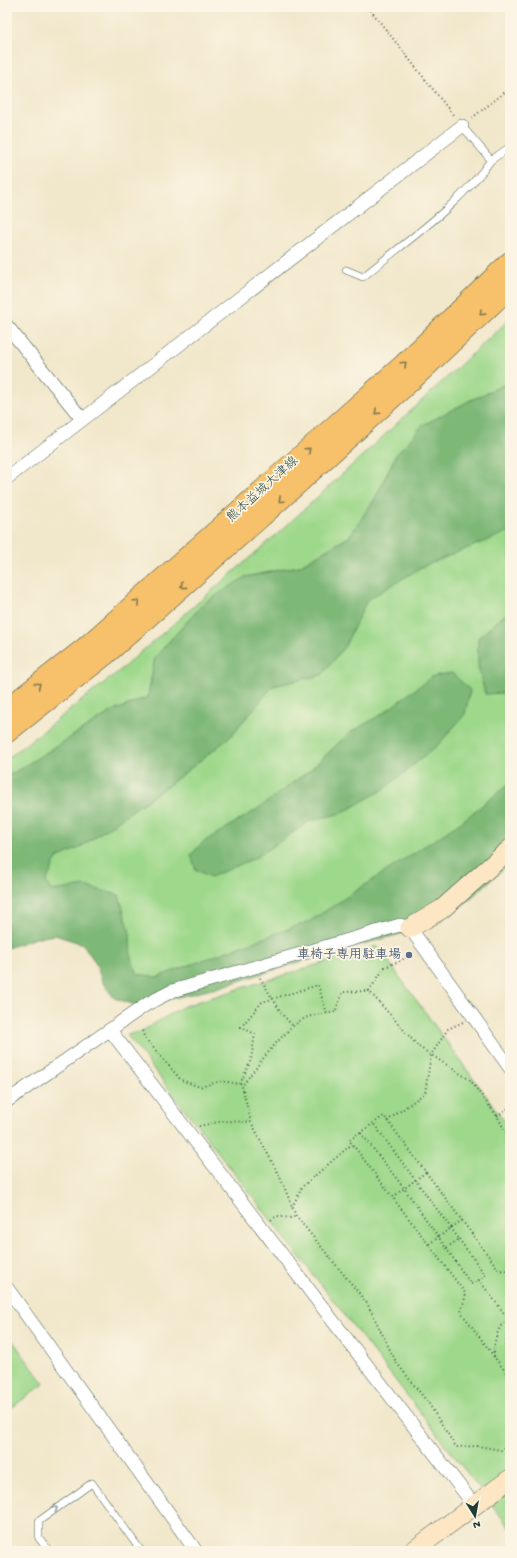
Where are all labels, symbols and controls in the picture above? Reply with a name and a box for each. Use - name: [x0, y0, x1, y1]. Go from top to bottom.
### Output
- one-way arrow: [479, 309, 487, 316]
- one-way arrow: [399, 361, 407, 368]
- one-way arrow: [374, 407, 381, 414]
- one-way arrow: [303, 448, 310, 455]
- street label: 熊本益城大津線: [223, 453, 303, 526]
- one-way arrow: [278, 495, 285, 502]
- one-way arrow: [181, 581, 188, 588]
- one-way arrow: [133, 600, 140, 607]
- one-way arrow: [33, 683, 40, 690]
- place label: 車椅子専用駐車場: [297, 947, 401, 963]
- marker: 車椅子専用駐車場: [404, 950, 414, 960]
- north arrow: [455, 1496, 495, 1536]
- one-way arrow: [51, 1507, 58, 1514]
- text: N: [472, 1517, 481, 1530]

